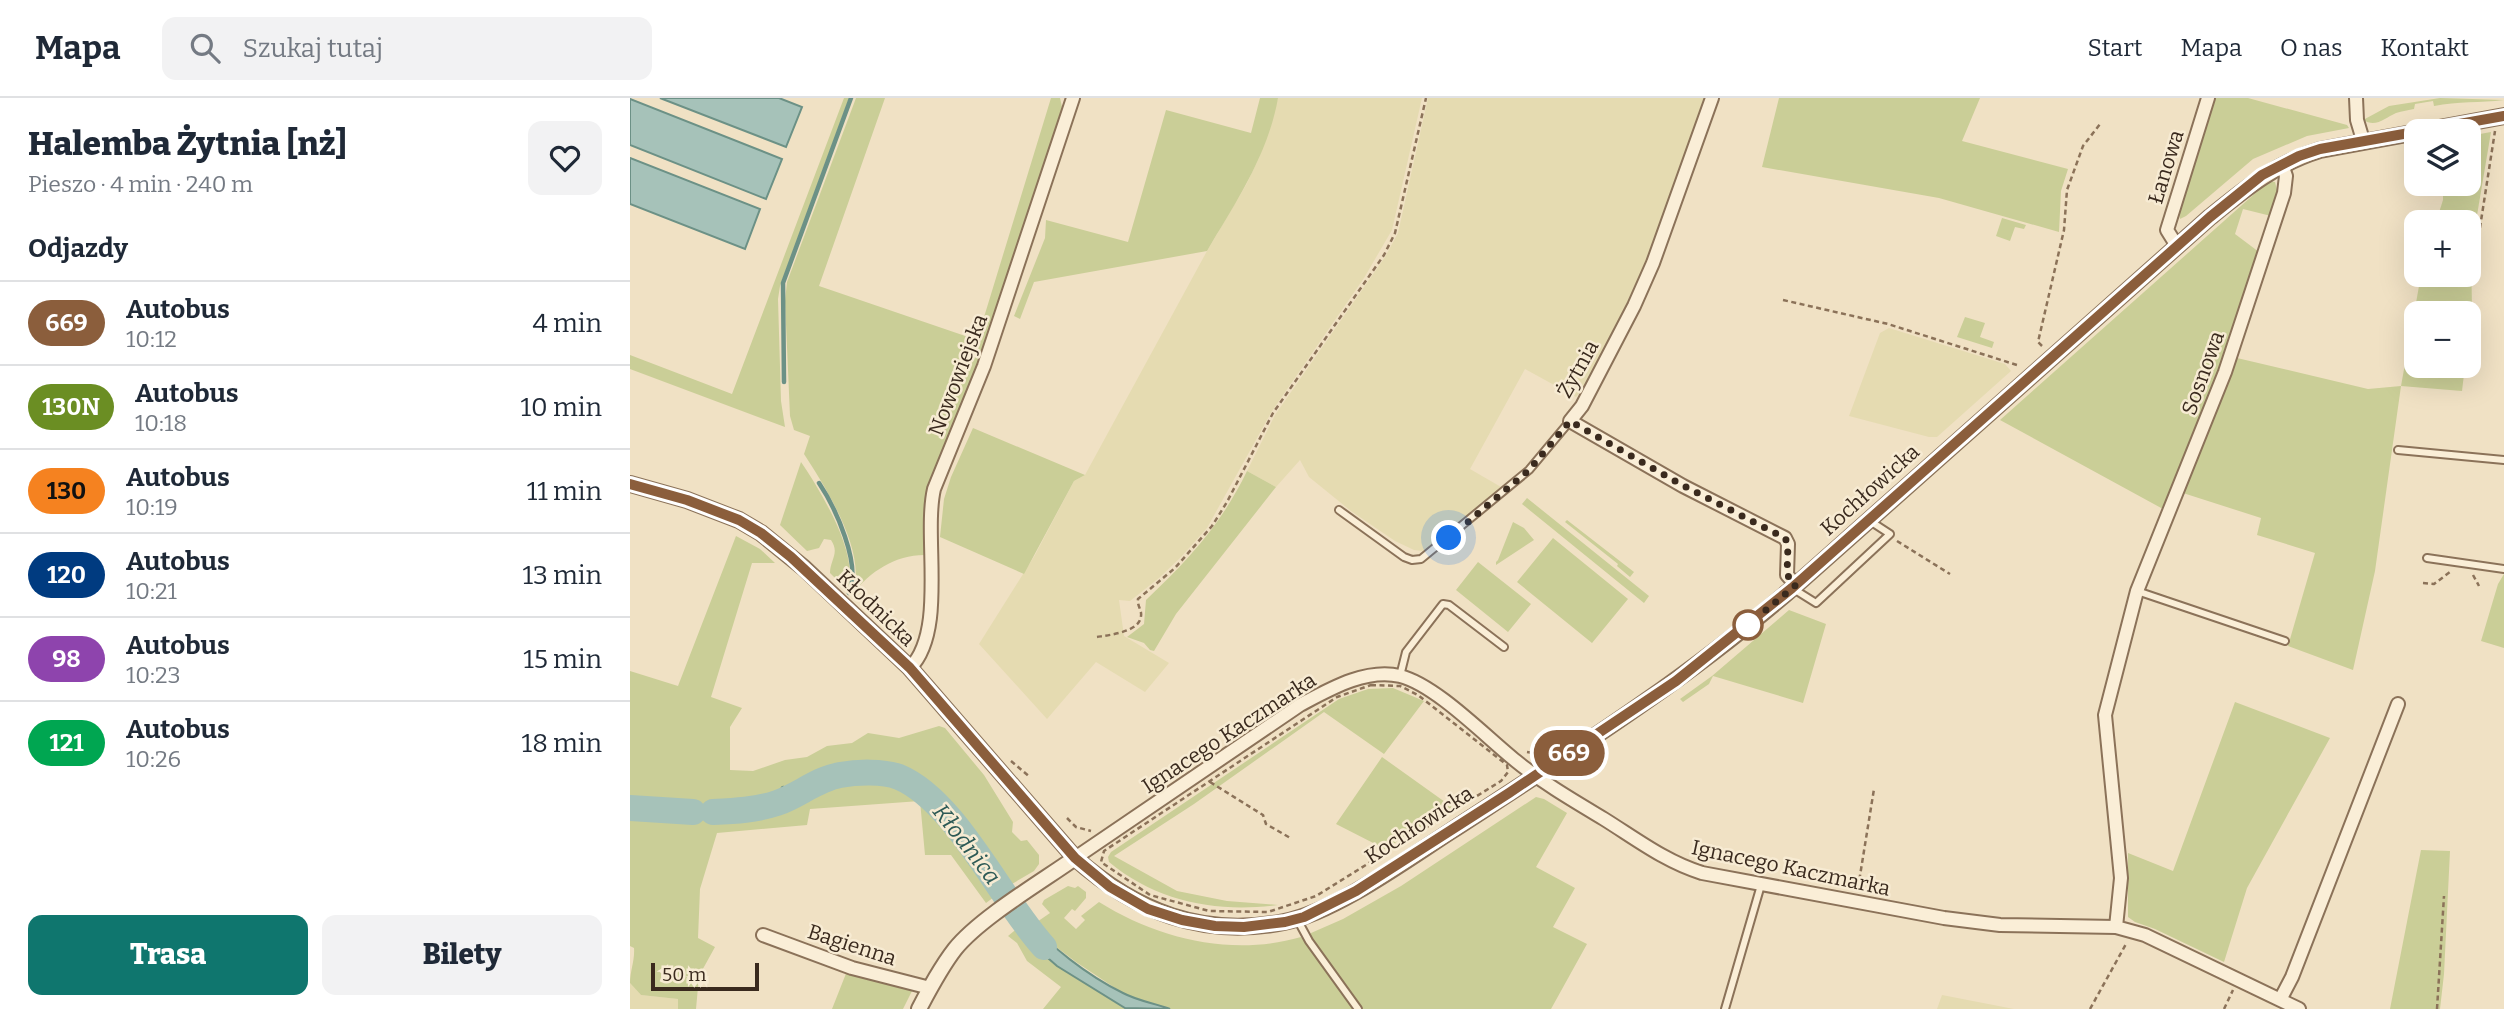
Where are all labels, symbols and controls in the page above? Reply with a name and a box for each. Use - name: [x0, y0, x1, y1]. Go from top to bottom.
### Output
- search box: [162, 17, 652, 80]
- text: Mapa: [35, 28, 120, 68]
- icon: search: [186, 29, 224, 67]
- text: Szukaj tutaj: [242, 33, 383, 64]
- text: Start: [2088, 34, 2143, 62]
- text: Mapa: [2181, 34, 2242, 62]
- text: O nas: [2280, 34, 2343, 62]
- text: Kontakt: [2381, 34, 2469, 62]
- map controls: [2404, 119, 2481, 378]
- button: layers: [2404, 119, 2481, 196]
- button: heart: [528, 121, 602, 195]
- text: Halemba Żytnia [nż]: [28, 124, 347, 164]
- street label: Łanowa: [2142, 126, 2190, 207]
- text: Pieszo · 4 min · 240 m: [28, 170, 253, 198]
- button: +: [2404, 210, 2481, 287]
- text: Odjazdy: [28, 233, 128, 264]
- text: Autobus: [126, 294, 230, 325]
- button: −: [2404, 301, 2481, 378]
- text: 4 min: [533, 308, 602, 339]
- text: 669: [45, 309, 88, 337]
- street label: Nowowiejska: [923, 310, 993, 440]
- text: 10:12: [126, 325, 177, 353]
- street label: Sosnowa: [2176, 327, 2230, 418]
- street label: Żytnia: [1552, 335, 1605, 402]
- text: Autobus: [135, 378, 239, 409]
- text: 10 min: [521, 392, 602, 423]
- text: 130N: [42, 393, 100, 421]
- text: 10:18: [135, 409, 187, 437]
- street label: Kochłowicka: [1815, 438, 1925, 541]
- text: Autobus: [126, 462, 230, 493]
- text: 11 min: [527, 476, 602, 507]
- text: 130: [47, 477, 86, 505]
- text: 10:19: [126, 493, 178, 521]
- your location: [1431, 520, 1466, 555]
- text: Autobus: [126, 546, 230, 577]
- text: 13 min: [522, 560, 602, 591]
- text: 120: [47, 561, 86, 589]
- street label: Kłodnicka: [831, 564, 921, 652]
- text: 10:21: [126, 577, 177, 605]
- unlabelled marker: [1733, 610, 1763, 640]
- text: Autobus: [126, 630, 230, 661]
- text: 15 min: [523, 644, 602, 675]
- text: 98: [52, 645, 81, 673]
- text: 10:23: [126, 661, 181, 689]
- street label: Ignacego Kaczmarka: [1137, 667, 1321, 799]
- text: Autobus: [126, 714, 230, 745]
- text: 18 min: [522, 728, 602, 759]
- text: 121: [49, 729, 84, 757]
- line badge: 669: [1529, 730, 1609, 776]
- text: 669: [1548, 739, 1590, 767]
- text: 10:26: [126, 745, 181, 773]
- street label: Kochłowicka: [1360, 780, 1479, 870]
- water label: Kłodnica: [927, 798, 1007, 890]
- street label: Ignacego Kaczmarka: [1689, 834, 1893, 902]
- button: Trasa: [28, 915, 308, 995]
- button: Bilety: [322, 915, 602, 995]
- street label: Bagienna: [804, 918, 900, 972]
- scale bar: [651, 960, 760, 992]
- text: 50 m: [662, 963, 706, 986]

